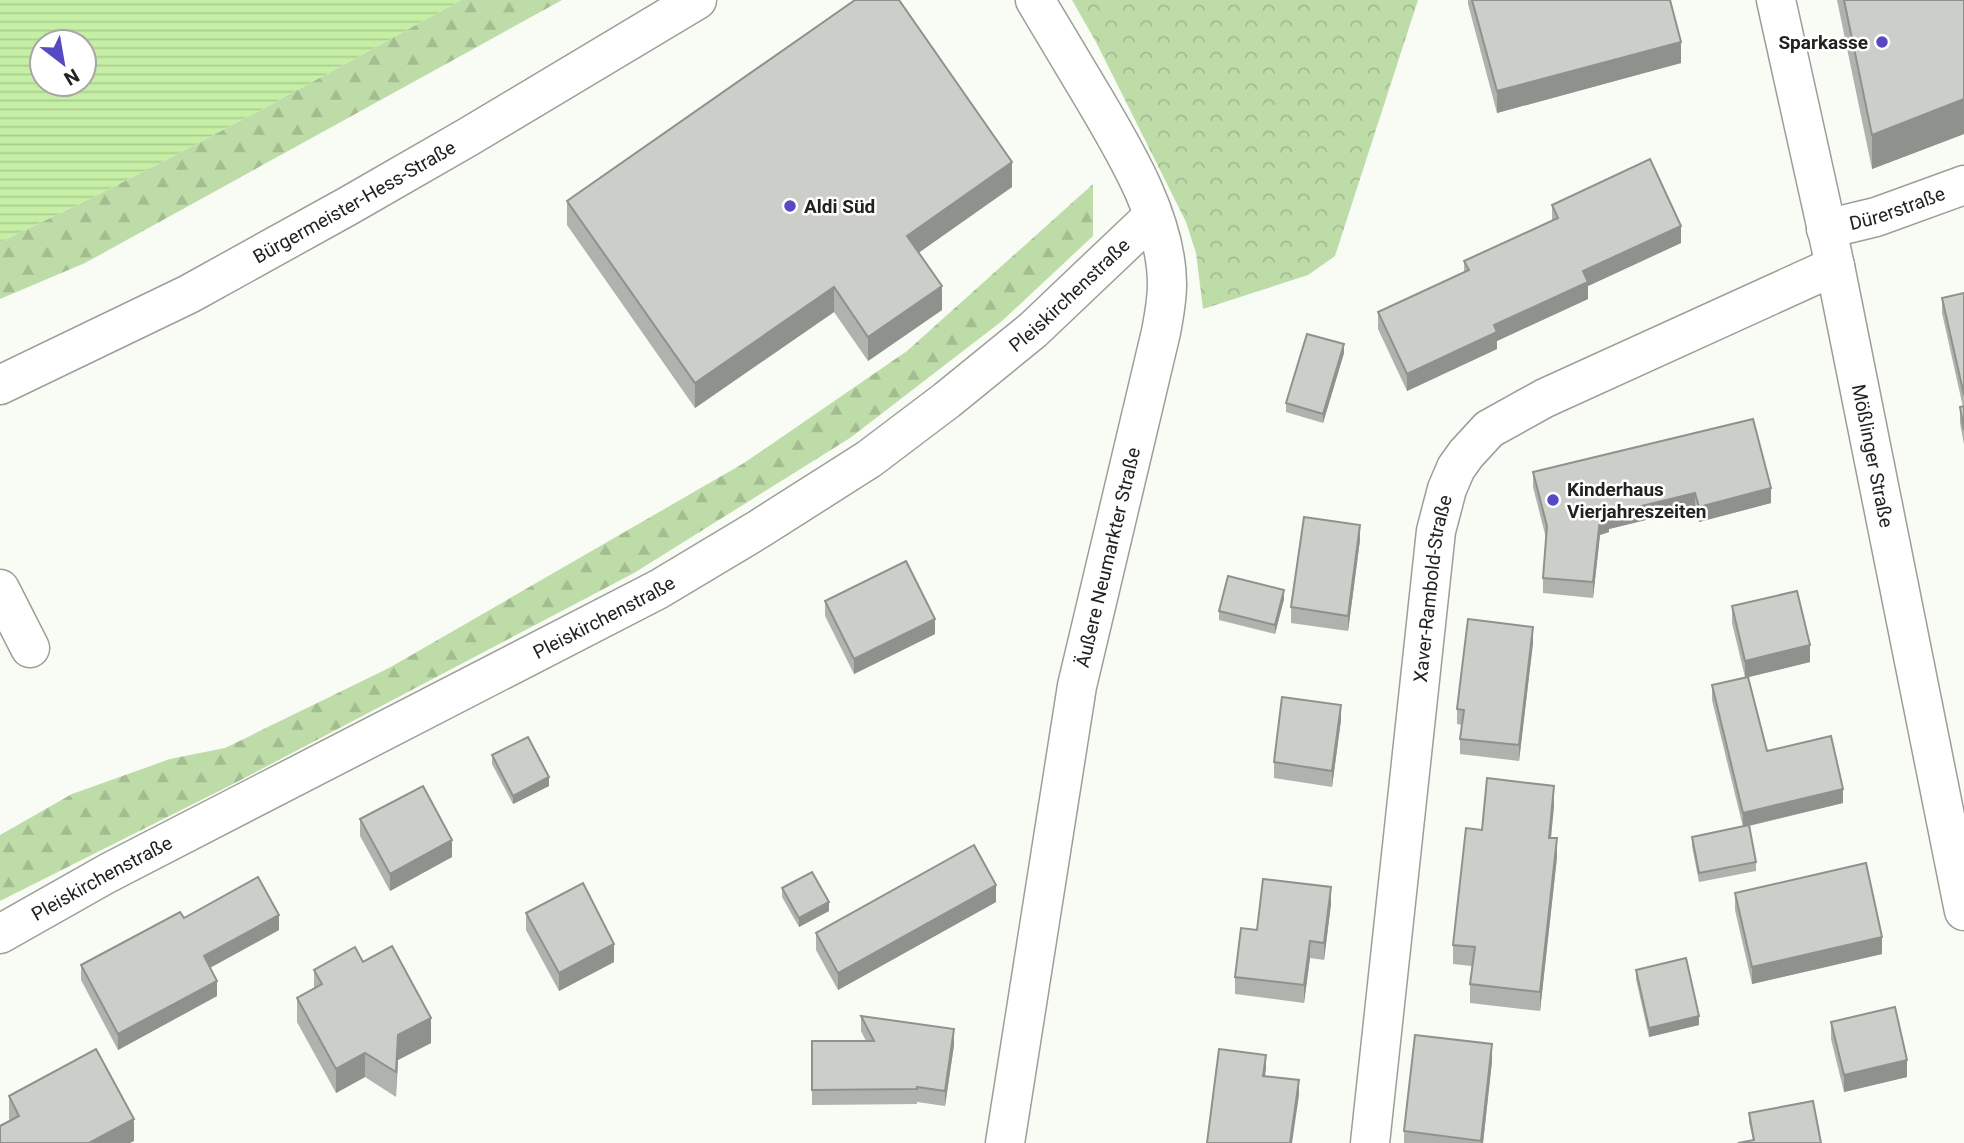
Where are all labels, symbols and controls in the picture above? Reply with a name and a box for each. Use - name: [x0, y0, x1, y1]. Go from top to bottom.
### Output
- north arrow: [28, 28, 98, 98]
- place label: Sparkasse: [1778, 31, 1868, 54]
- marker: Sparkasse: [1874, 34, 1890, 50]
- text: N: [60, 64, 83, 90]
- street label: Bürgermeister-Hess-Straße: [249, 136, 460, 268]
- street label: Dürerstraße: [1847, 182, 1948, 235]
- place label: Aldi Süd: [804, 195, 875, 218]
- marker: Aldi Süd: [782, 198, 798, 214]
- street label: Pleiskirchenstraße: [1004, 233, 1135, 357]
- street label: Mößlinger Straße: [1847, 382, 1898, 530]
- street label: Äußere Neumarkter Straße: [1071, 445, 1145, 670]
- place label: Kinderhaus Vierjahreszeiten: [1567, 478, 1706, 523]
- street label: Xaver-Rambold-Straße: [1409, 492, 1457, 684]
- marker: Kinderhaus Vierjahreszeiten: [1545, 492, 1561, 508]
- street label: Pleiskirchenstraße: [529, 571, 679, 664]
- street label: Pleiskirchenstraße: [27, 831, 176, 926]

